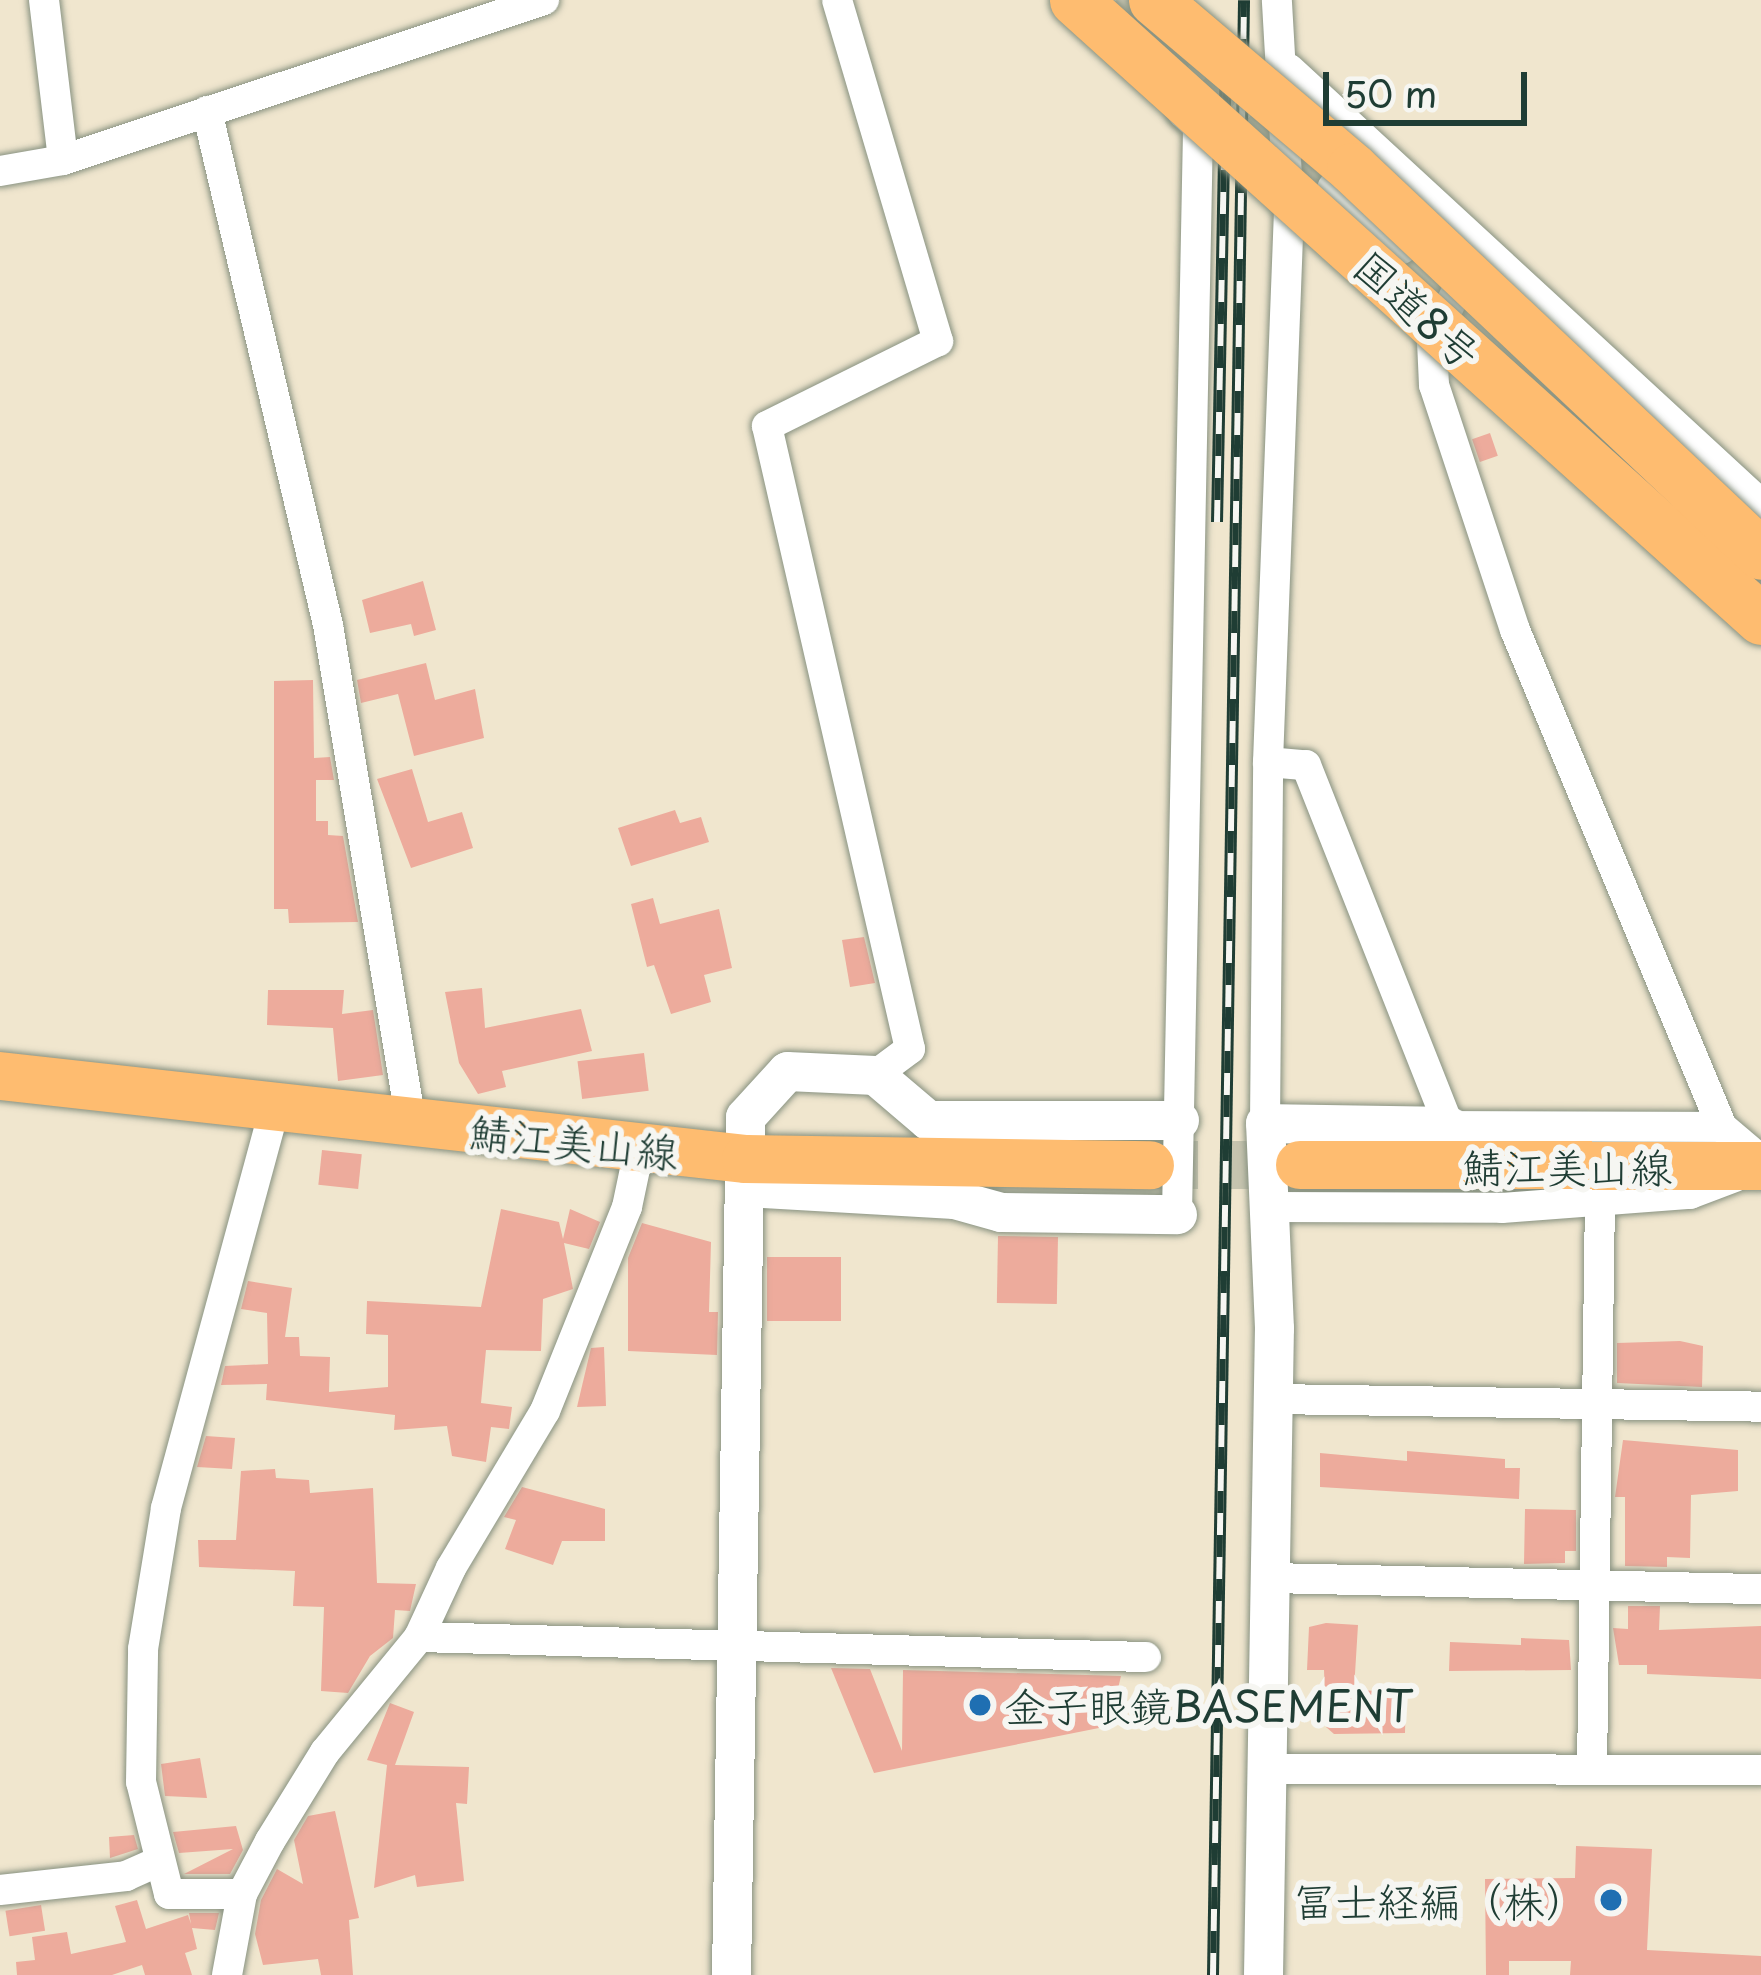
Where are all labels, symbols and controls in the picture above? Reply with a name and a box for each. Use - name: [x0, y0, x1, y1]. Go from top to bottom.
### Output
- scale bar: [1329, 48, 1533, 122]
- text: 50 m: [1344, 66, 1437, 120]
- street label: 国道8号: [1345, 239, 1491, 379]
- street label: 鯖江美山線: [467, 1105, 681, 1177]
- street label: 鯖江美山線: [1462, 1141, 1672, 1191]
- place label: 金子眼鏡BASEMENT: [1004, 1680, 1413, 1730]
- marker: 金子眼鏡BASEMENT: [967, 1692, 993, 1718]
- place label: 冨士経編（株）: [1293, 1875, 1587, 1925]
- marker: 冨士経編（株）: [1598, 1887, 1624, 1913]

